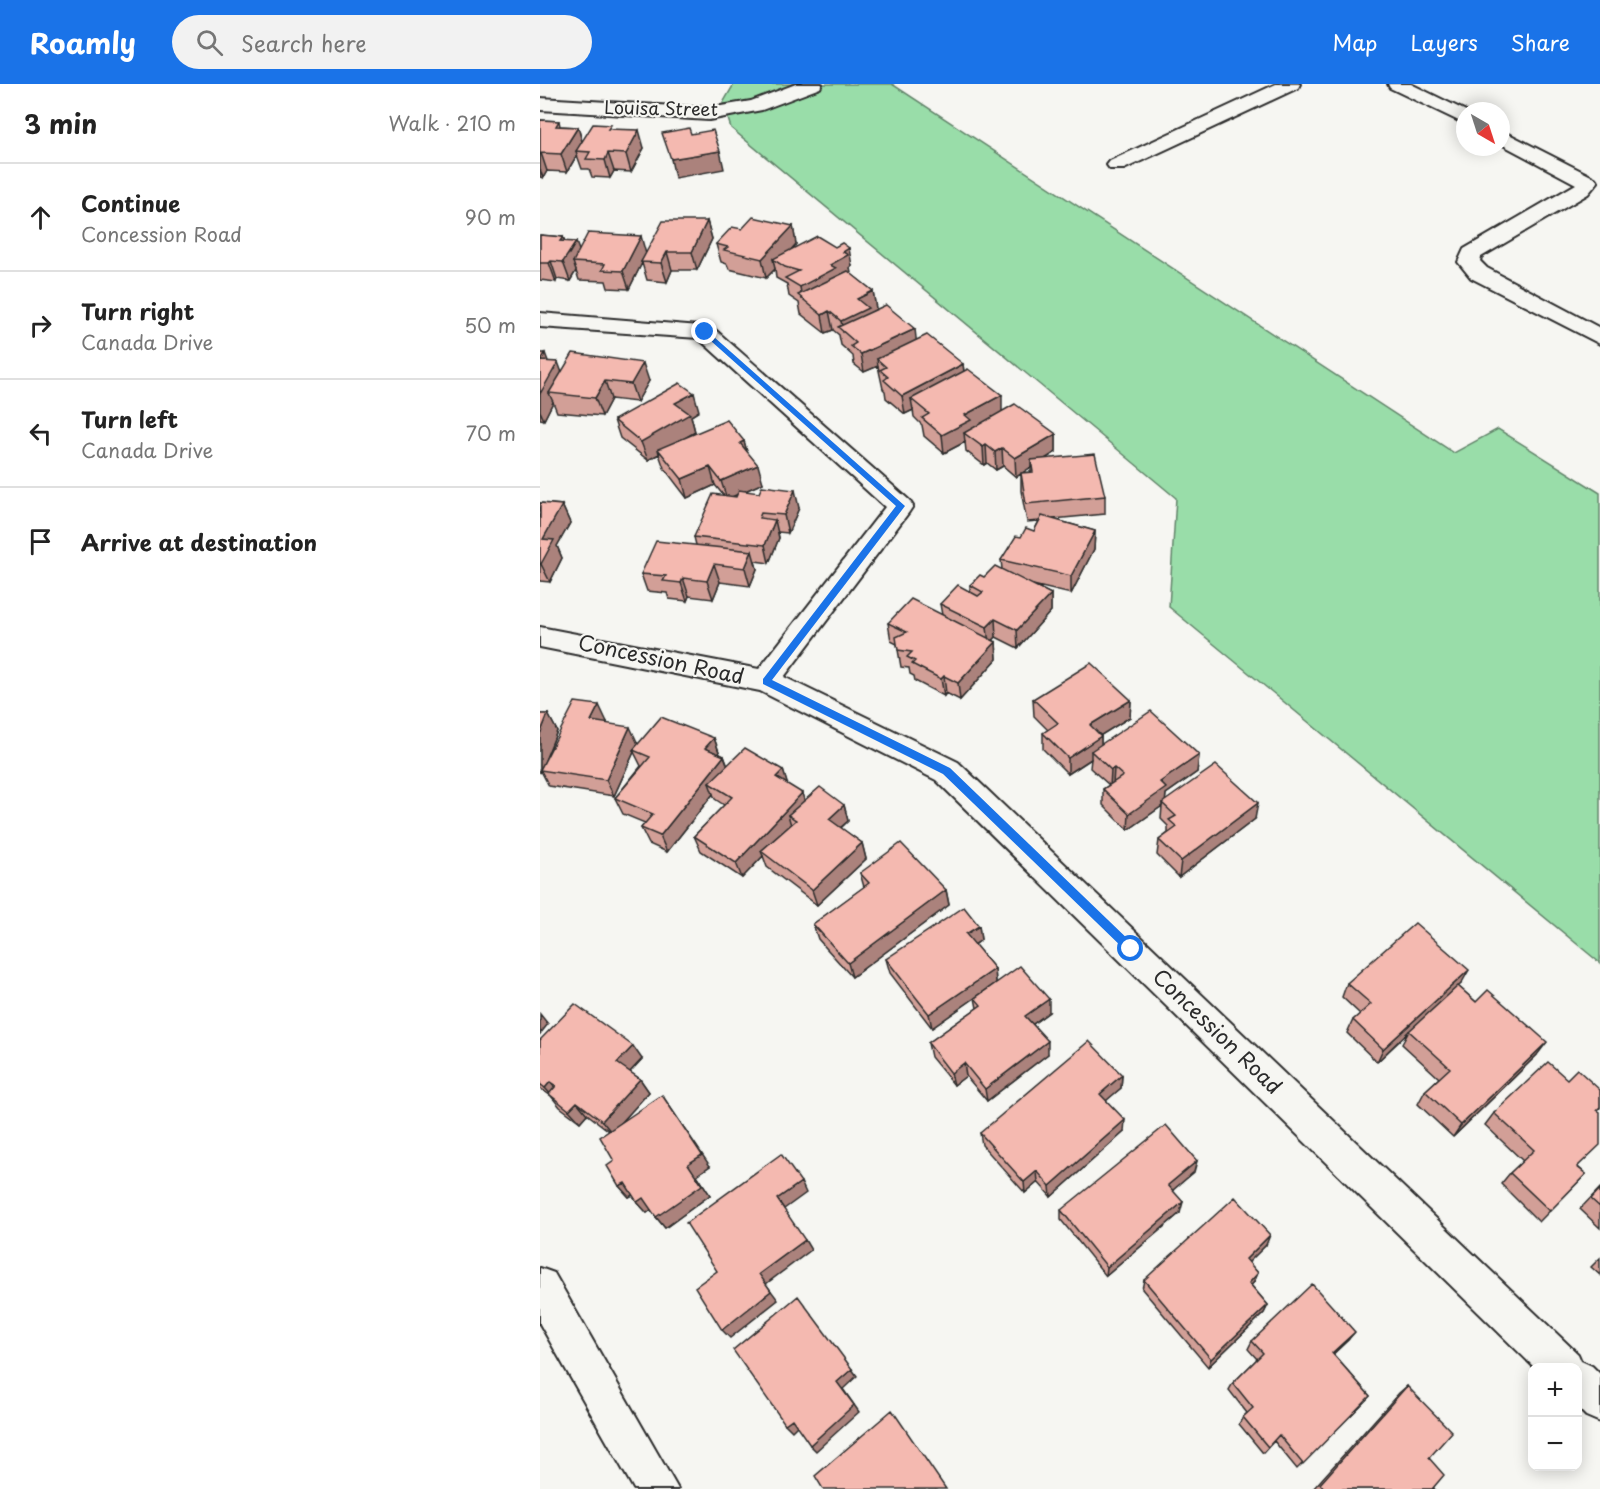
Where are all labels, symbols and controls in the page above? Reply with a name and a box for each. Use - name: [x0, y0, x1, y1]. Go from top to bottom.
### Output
- search box: [172, 15, 592, 69]
- text: Roamly: [30, 21, 136, 64]
- icon: search: [193, 26, 226, 59]
- text: Search here: [241, 26, 367, 59]
- text: Map: [1333, 26, 1377, 58]
- text: Layers: [1410, 26, 1478, 58]
- text: Share: [1511, 26, 1570, 58]
- street label: Louisa Street: [604, 93, 718, 122]
- north arrow: [1456, 102, 1510, 156]
- text: 3 min: [24, 104, 97, 143]
- text: Walk · 210 m: [389, 108, 516, 138]
- text: Continue: [81, 186, 180, 219]
- icon: ahead: [24, 201, 57, 234]
- text: 90 m: [465, 202, 516, 232]
- text: Concession Road: [81, 219, 242, 249]
- text: Turn right: [81, 294, 194, 327]
- icon: right: [24, 309, 57, 342]
- text: 50 m: [464, 310, 516, 340]
- route end: [691, 318, 717, 344]
- text: Canada Drive: [81, 327, 214, 357]
- text: Turn left: [81, 402, 178, 435]
- icon: left: [24, 417, 57, 450]
- text: 70 m: [466, 418, 516, 448]
- text: Canada Drive: [81, 435, 214, 465]
- icon: arrive: [24, 525, 57, 558]
- text: Arrive at destination: [81, 525, 317, 558]
- street label: Concession Road: [575, 625, 747, 691]
- route start: [1117, 935, 1143, 961]
- street label: Concession Road: [1146, 960, 1290, 1101]
- map controls: [1528, 1363, 1582, 1471]
- button: +: [1528, 1363, 1582, 1417]
- button: −: [1528, 1417, 1582, 1471]

